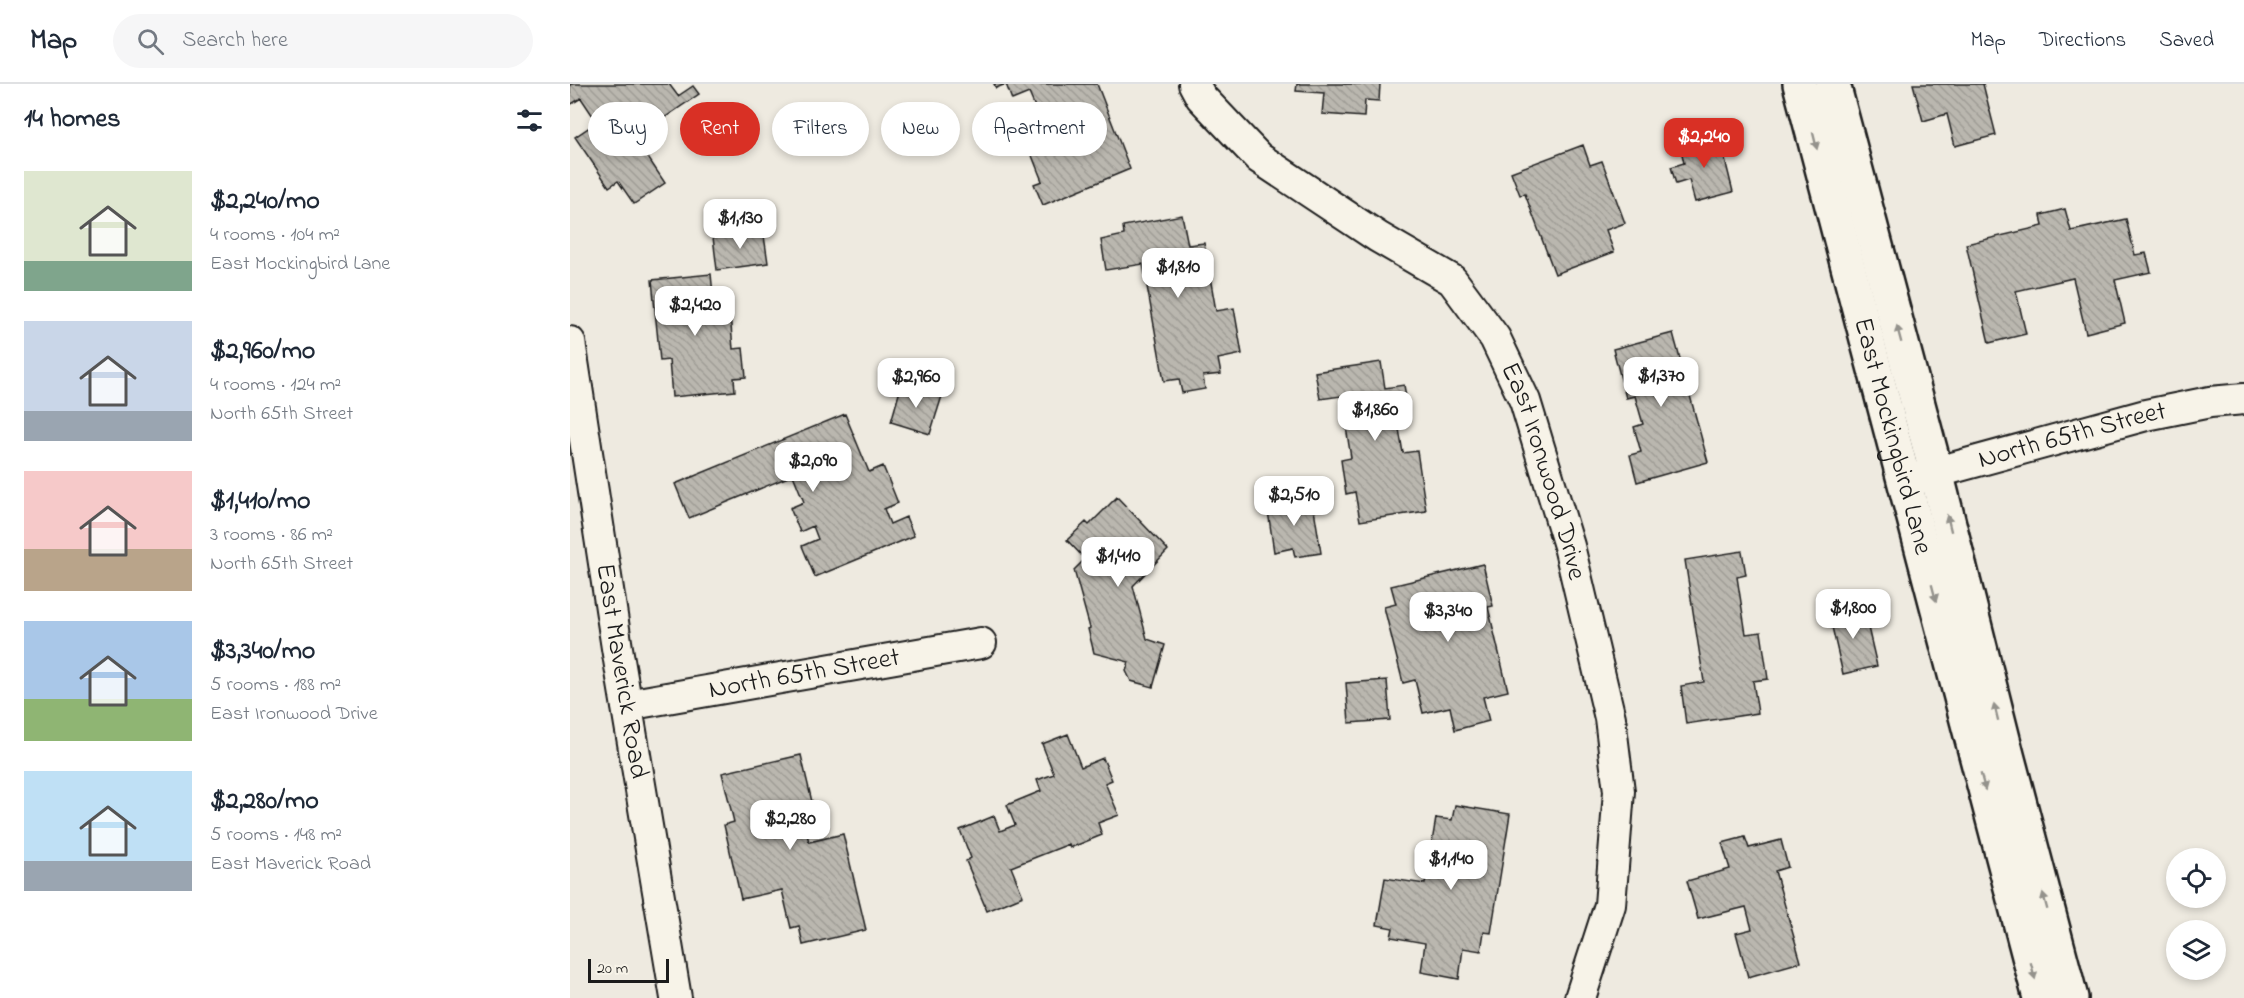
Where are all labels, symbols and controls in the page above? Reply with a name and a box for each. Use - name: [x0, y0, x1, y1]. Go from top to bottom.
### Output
- search box: [113, 14, 533, 68]
- text: Map: [30, 21, 77, 62]
- icon: search: [134, 25, 167, 58]
- text: Search here: [182, 25, 288, 57]
- text: Map: [1970, 26, 2006, 56]
- text: Directions: [2039, 26, 2126, 56]
- text: Saved: [2159, 26, 2214, 56]
- text: 14 homes: [24, 101, 120, 139]
- chip: Buy: [588, 102, 668, 156]
- chip: Rent: [680, 102, 760, 156]
- chip: Filters: [772, 102, 869, 156]
- chip: New: [881, 102, 960, 156]
- chip: Apartment: [972, 102, 1107, 156]
- icon: filters: [513, 104, 546, 137]
- pin: $2,240: [1655, 118, 1753, 169]
- text: $2,240: [1678, 123, 1730, 152]
- one-way arrow: [1811, 132, 1820, 150]
- text: $2,240/mo: [210, 183, 320, 221]
- icon: home: [72, 195, 144, 267]
- pin: $1,130: [691, 199, 789, 250]
- text: $1,130: [717, 204, 763, 233]
- text: 4 rooms · 104 m²: [210, 221, 340, 250]
- pin: $1,810: [1129, 248, 1227, 299]
- text: East Mockingbird Lane: [210, 250, 390, 279]
- text: $1,810: [1156, 253, 1200, 282]
- pin: $2,420: [646, 286, 744, 337]
- text: $2,420: [669, 291, 721, 320]
- street label: East Mockingbird Lane: [1843, 313, 1942, 560]
- one-way arrow: [1894, 325, 1904, 343]
- text: $2,960/mo: [210, 333, 315, 371]
- icon: home: [72, 345, 144, 417]
- street label: East Ironwood Drive: [1490, 356, 1596, 585]
- pin: $1,370: [1612, 357, 1710, 408]
- pin: $2,960: [867, 358, 965, 409]
- text: $1,370: [1637, 362, 1685, 391]
- text: $2,960: [892, 363, 940, 392]
- text: 4 rooms · 124 m²: [210, 371, 341, 400]
- pin: $1,860: [1326, 391, 1424, 442]
- street label: North 65th Street: [1974, 392, 2170, 480]
- text: $1,860: [1352, 396, 1398, 425]
- text: North 65th Street: [210, 400, 353, 429]
- pin: $2,090: [764, 442, 862, 493]
- text: $2,090: [789, 447, 837, 476]
- pin: $2,510: [1245, 476, 1343, 527]
- text: $2,510: [1268, 481, 1320, 510]
- text: $1,410/mo: [210, 483, 310, 521]
- icon: home: [72, 495, 144, 567]
- one-way arrow: [1944, 514, 1953, 532]
- text: 3 rooms · 86 m²: [210, 521, 333, 550]
- pin: $1,410: [1069, 537, 1167, 588]
- text: $1,410: [1095, 542, 1141, 571]
- text: North 65th Street: [210, 550, 353, 579]
- street label: East Maverick Road: [585, 561, 658, 782]
- one-way arrow: [1930, 584, 1939, 602]
- pin: $1,800: [1804, 589, 1902, 640]
- pin: $3,340: [1399, 592, 1497, 643]
- text: $1,800: [1830, 594, 1876, 623]
- text: $3,340: [1424, 597, 1472, 626]
- text: $3,340/mo: [210, 633, 315, 671]
- street label: North 65th Street: [706, 638, 903, 710]
- icon: home: [72, 645, 144, 717]
- text: 5 rooms · 188 m²: [210, 671, 341, 700]
- text: East Ironwood Drive: [210, 700, 378, 729]
- one-way arrow: [1991, 703, 2000, 721]
- one-way arrow: [1979, 773, 1988, 791]
- text: $2,280/mo: [210, 783, 319, 821]
- icon: home: [72, 795, 144, 867]
- pin: $2,280: [741, 800, 839, 851]
- text: $2,280: [764, 805, 816, 834]
- text: 5 rooms · 148 m²: [210, 821, 342, 850]
- pin: $1,140: [1402, 840, 1500, 891]
- text: $1,140: [1428, 845, 1474, 874]
- map controls: [2166, 848, 2226, 980]
- button: locate: [2166, 848, 2226, 908]
- text: East Maverick Road: [210, 850, 371, 879]
- one-way arrow: [2040, 892, 2050, 910]
- button: layers: [2166, 920, 2226, 980]
- scale bar: [588, 956, 669, 984]
- text: 20 m: [597, 957, 628, 981]
- one-way arrow: [2028, 961, 2038, 980]

